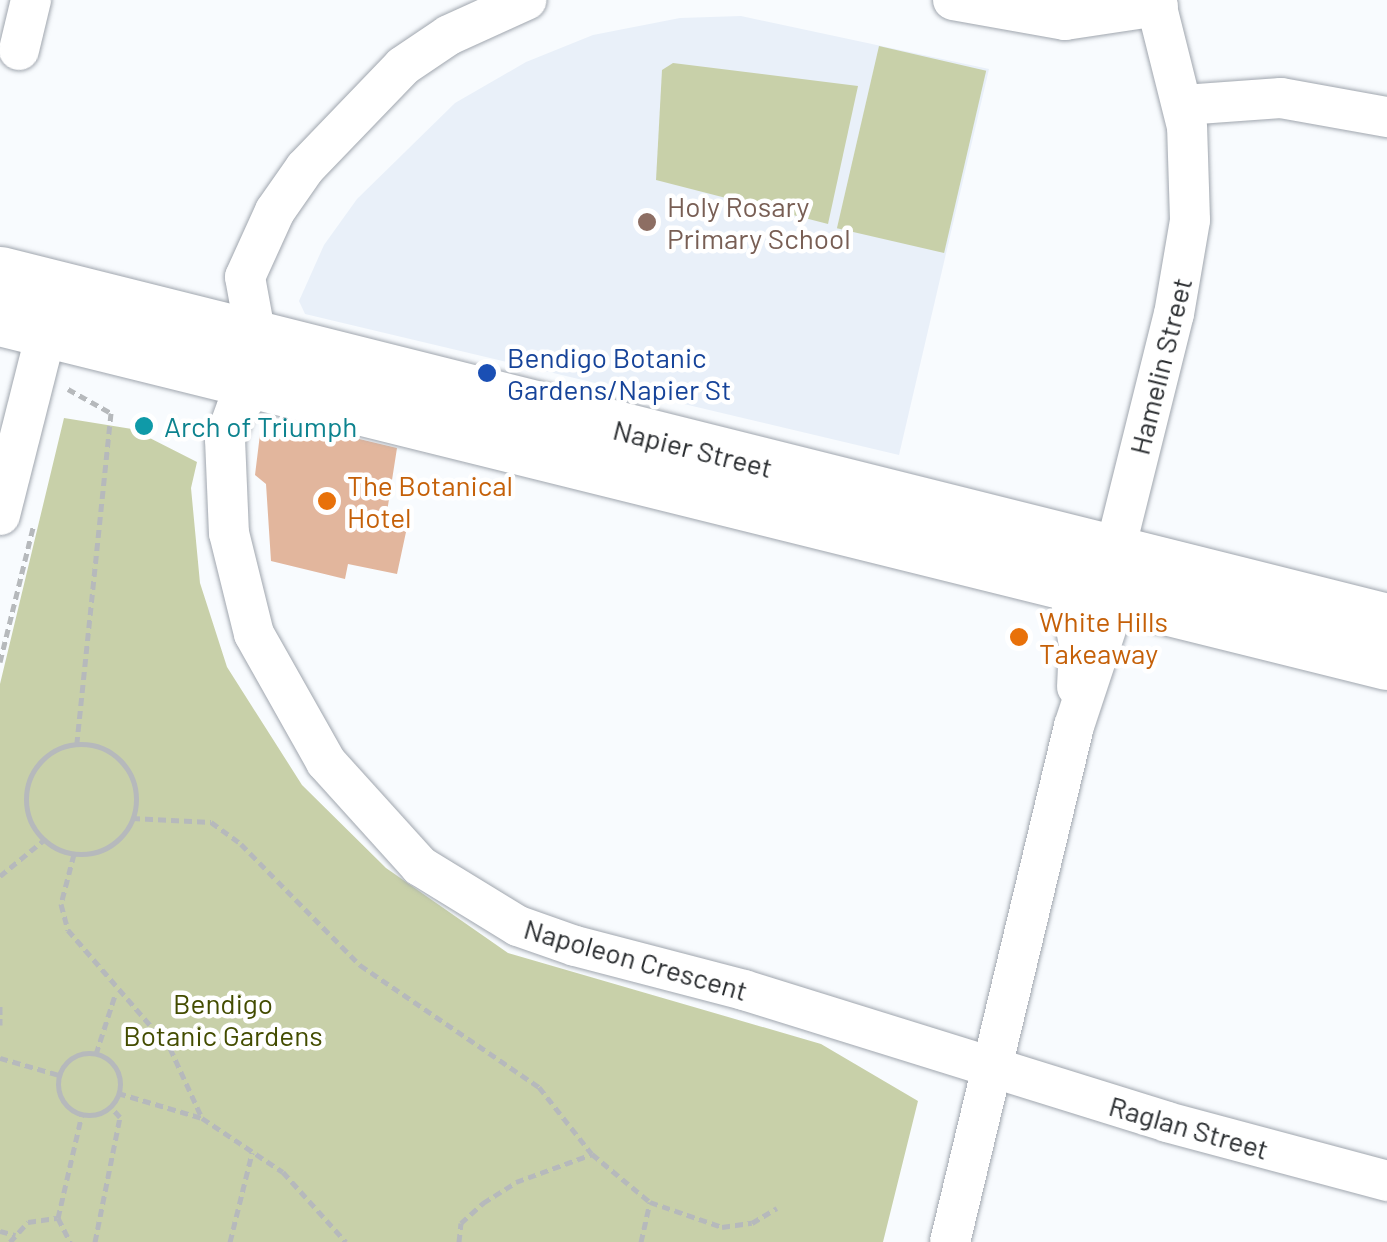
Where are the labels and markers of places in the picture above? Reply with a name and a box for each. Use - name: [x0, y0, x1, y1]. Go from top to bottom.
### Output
- place label: Holy Rosary Primary School: [667, 189, 851, 255]
- marker: Holy Rosary Primary School: [636, 211, 658, 233]
- place label: Bendigo Botanic Gardens/Napier St: [507, 340, 731, 406]
- marker: Bendigo Botanic Gardens/Napier St: [476, 362, 498, 384]
- place label: Arch of Triumph: [164, 409, 357, 443]
- marker: Arch of Triumph: [133, 415, 155, 437]
- place label: The Botanical Hotel: [347, 468, 513, 534]
- marker: The Botanical Hotel: [316, 490, 338, 512]
- place label: White Hills Takeaway: [1039, 604, 1168, 670]
- marker: White Hills Takeaway: [1008, 626, 1030, 648]

